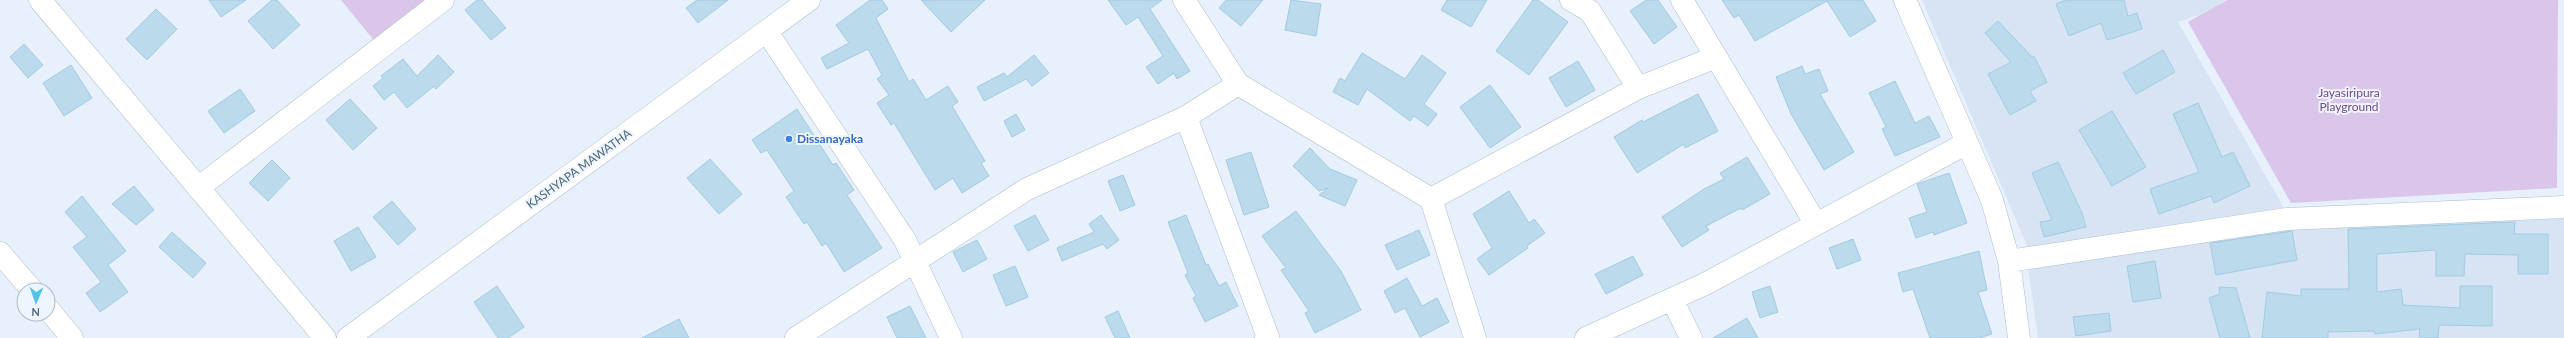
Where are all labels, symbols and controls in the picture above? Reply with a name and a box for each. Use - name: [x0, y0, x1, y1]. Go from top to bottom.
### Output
- park label: Jayasiripura Playground: [2318, 85, 2380, 114]
- street label: KASHYAPA MAWATHA: [523, 125, 635, 212]
- place label: Dissanayaka: [797, 131, 863, 146]
- marker: Dissanayaka: [784, 134, 794, 144]
- north arrow: [16, 282, 56, 322]
- text: N: [31, 306, 40, 319]

